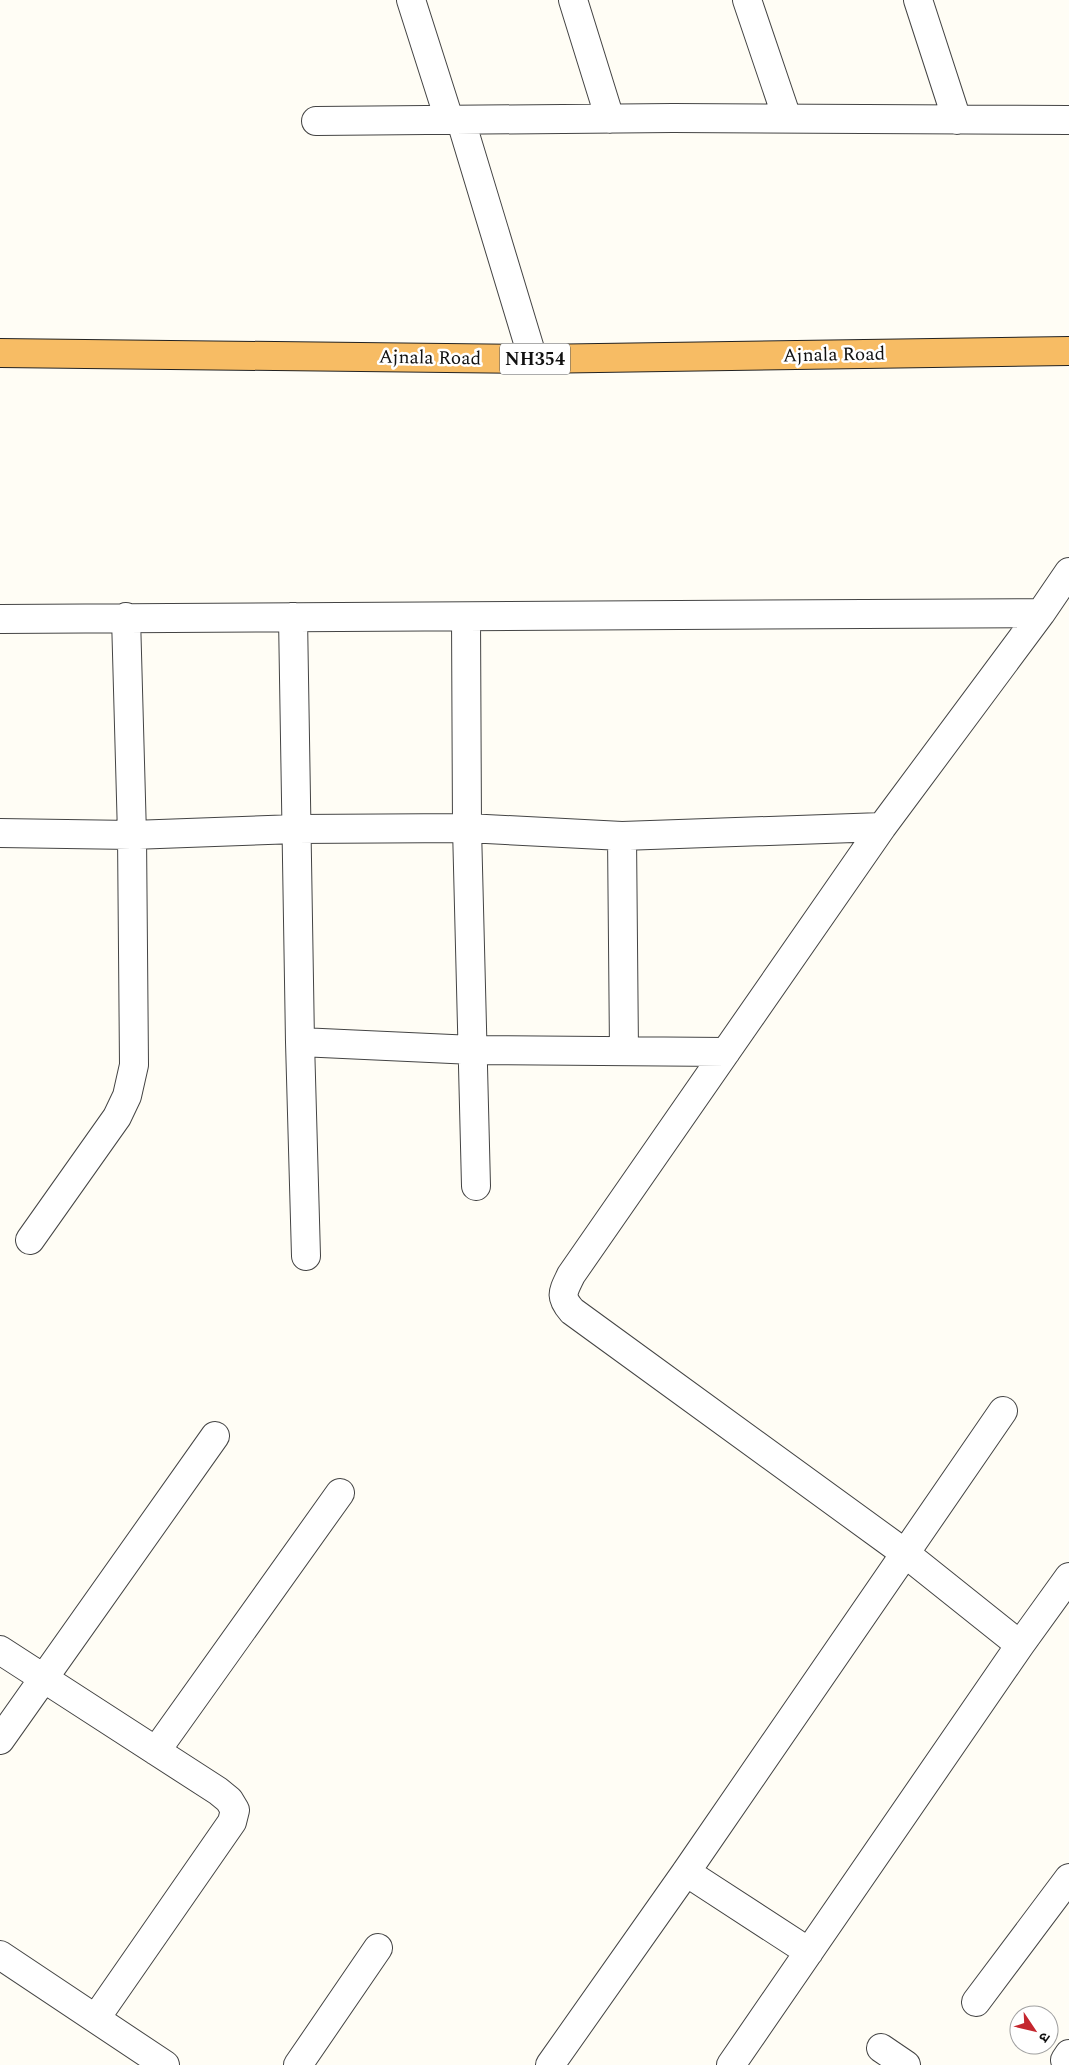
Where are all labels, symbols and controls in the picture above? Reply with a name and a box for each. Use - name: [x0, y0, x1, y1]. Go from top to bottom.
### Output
- street label: Ajnala Road: [783, 340, 885, 370]
- street label: Ajnala Road: [379, 343, 481, 373]
- road number: NH354: [500, 344, 570, 374]
- north arrow: [1009, 2005, 1059, 2055]
- text: उ: [1033, 2028, 1055, 2047]

